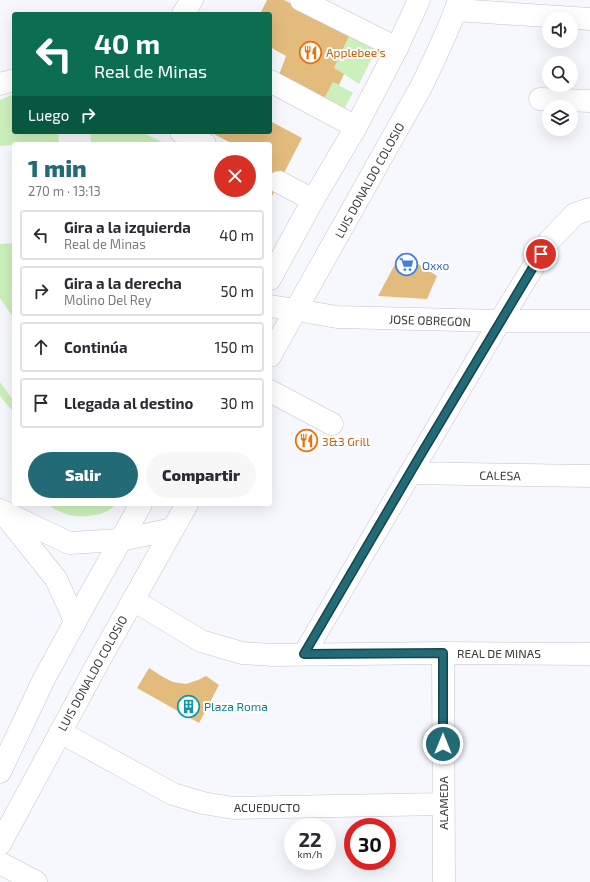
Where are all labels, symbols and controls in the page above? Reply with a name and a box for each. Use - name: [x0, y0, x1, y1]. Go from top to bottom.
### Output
- map controls: [542, 12, 578, 136]
- button: sound: [542, 12, 578, 48]
- text: 40 m: [94, 26, 160, 60]
- icon: left: [28, 28, 80, 80]
- restaurant icon: Applebee's: [297, 39, 323, 65]
- place label: Applebee's: [326, 45, 386, 59]
- button: search: [542, 56, 578, 92]
- text: Real de Minas: [94, 60, 207, 82]
- button: layers: [542, 100, 578, 136]
- icon: right: [77, 104, 99, 126]
- text: Luego: [28, 106, 69, 124]
- street label: LUIS DONALDO COLOSIO: [331, 120, 407, 240]
- text: 1 min: [28, 153, 87, 182]
- button: close: [214, 155, 256, 197]
- text: 270 m · 13:13: [28, 183, 101, 199]
- text: Gira a la izquierda: [64, 218, 191, 236]
- icon: left: [30, 224, 52, 246]
- text: 40 m: [219, 226, 254, 244]
- text: Real de Minas: [64, 236, 146, 252]
- pin: [524, 237, 558, 271]
- icon: arrive: [530, 243, 552, 265]
- supermarket icon: Oxxo: [394, 252, 420, 278]
- place label: Oxxo: [422, 258, 450, 272]
- text: Gira a la derecha: [64, 274, 182, 292]
- icon: right: [30, 280, 52, 302]
- text: 50 m: [220, 282, 254, 300]
- text: Molino Del Rey: [64, 292, 152, 308]
- street label: JOSE OBREGON: [389, 312, 471, 328]
- icon: ahead: [30, 336, 52, 358]
- text: Continúa: [64, 338, 127, 356]
- text: 150 m: [214, 338, 254, 356]
- icon: arrive: [30, 392, 52, 414]
- text: Llegada al destino: [64, 394, 193, 412]
- text: 30 m: [220, 394, 254, 412]
- restaurant icon: 3&3 Grill: [294, 428, 320, 454]
- place label: 3&3 Grill: [322, 434, 370, 448]
- button: Salir: [28, 452, 138, 498]
- button: Compartir: [146, 452, 256, 498]
- street label: CALESA: [479, 468, 521, 482]
- street label: LUIS DONALDO COLOSIO: [54, 613, 130, 733]
- street label: REAL DE MINAS: [457, 646, 541, 660]
- building icon: Plaza Roma: [175, 693, 201, 719]
- place label: Plaza Roma: [204, 699, 268, 713]
- position arrow: [422, 723, 464, 765]
- street label: ALAMEDA: [436, 776, 450, 830]
- street label: ACUEDUCTO: [234, 800, 300, 814]
- speed limit sign: 30: [344, 818, 396, 870]
- text: 22: [298, 827, 322, 851]
- text: km/h: [298, 848, 322, 860]

